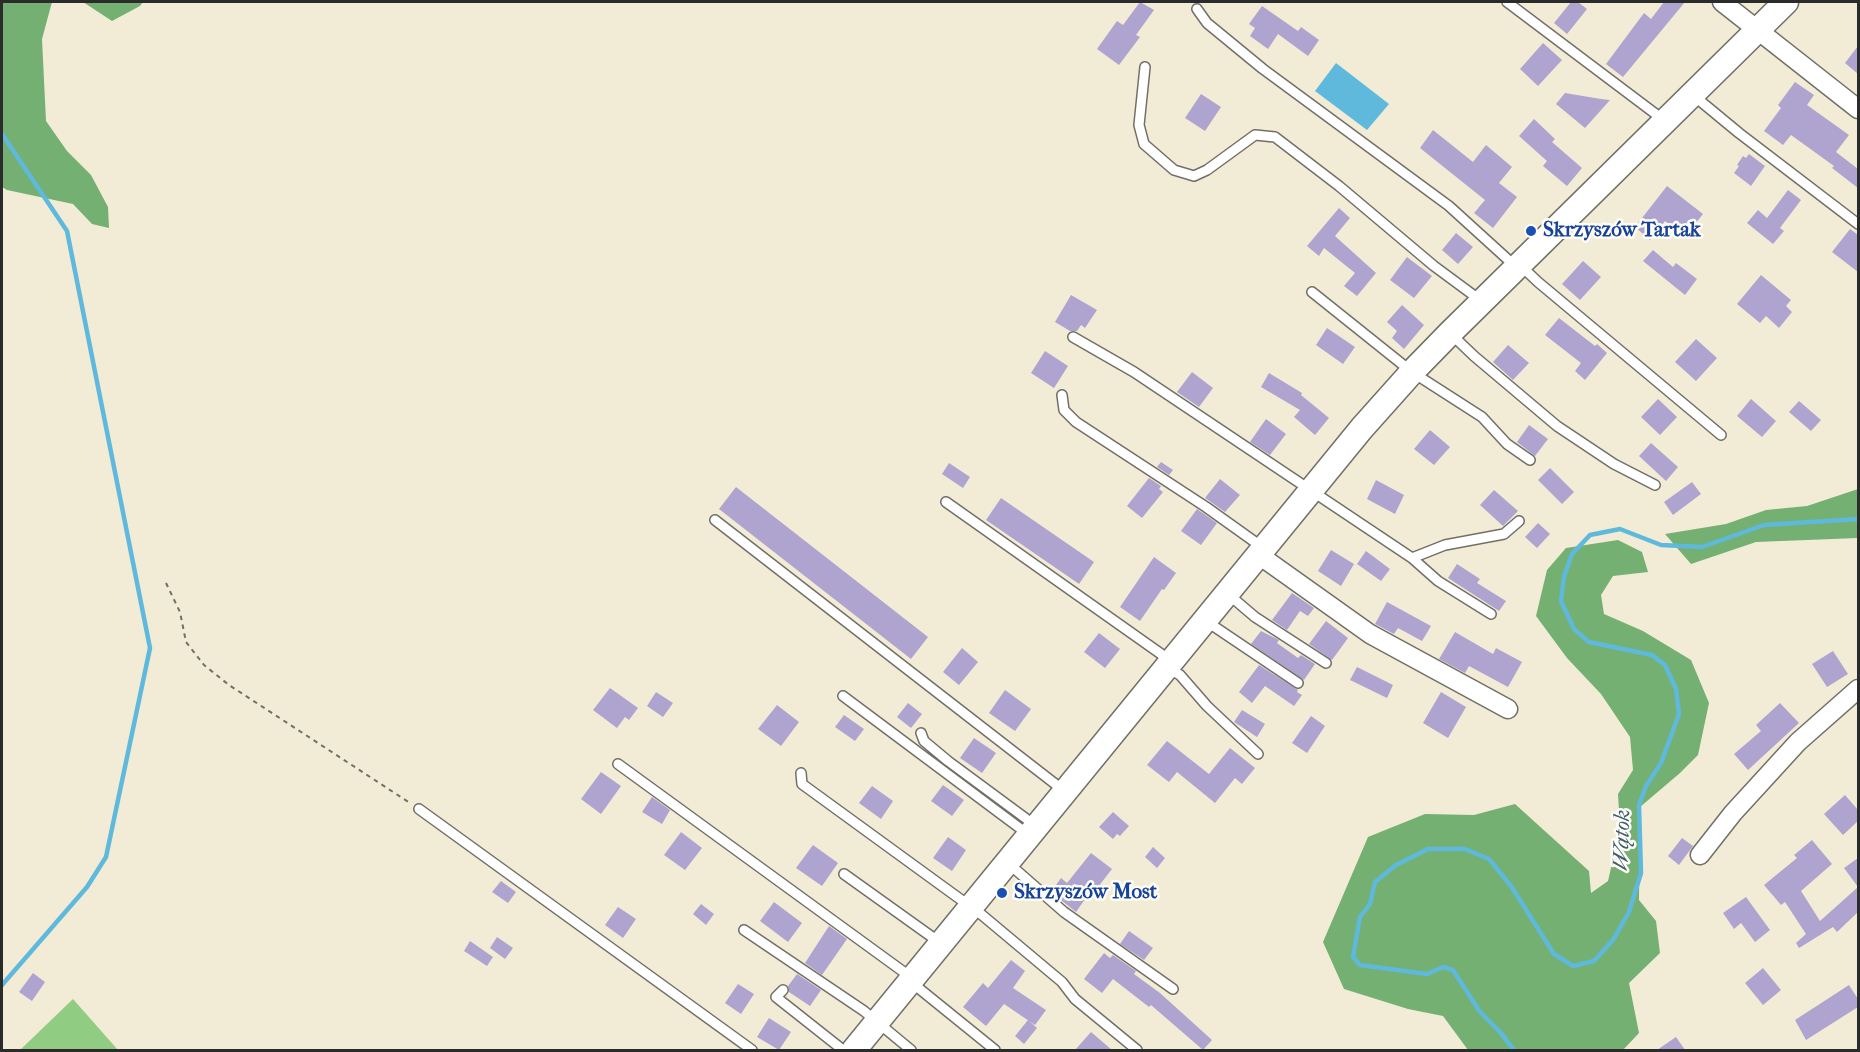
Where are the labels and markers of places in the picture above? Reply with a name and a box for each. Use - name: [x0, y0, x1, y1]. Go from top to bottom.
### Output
- place label: Skrzyszów Tartak: [1543, 218, 1701, 244]
- marker: Skrzyszów Tartak: [1524, 224, 1538, 238]
- place label: Skrzyszów Most: [1014, 880, 1157, 906]
- marker: Skrzyszów Most: [995, 886, 1009, 900]

